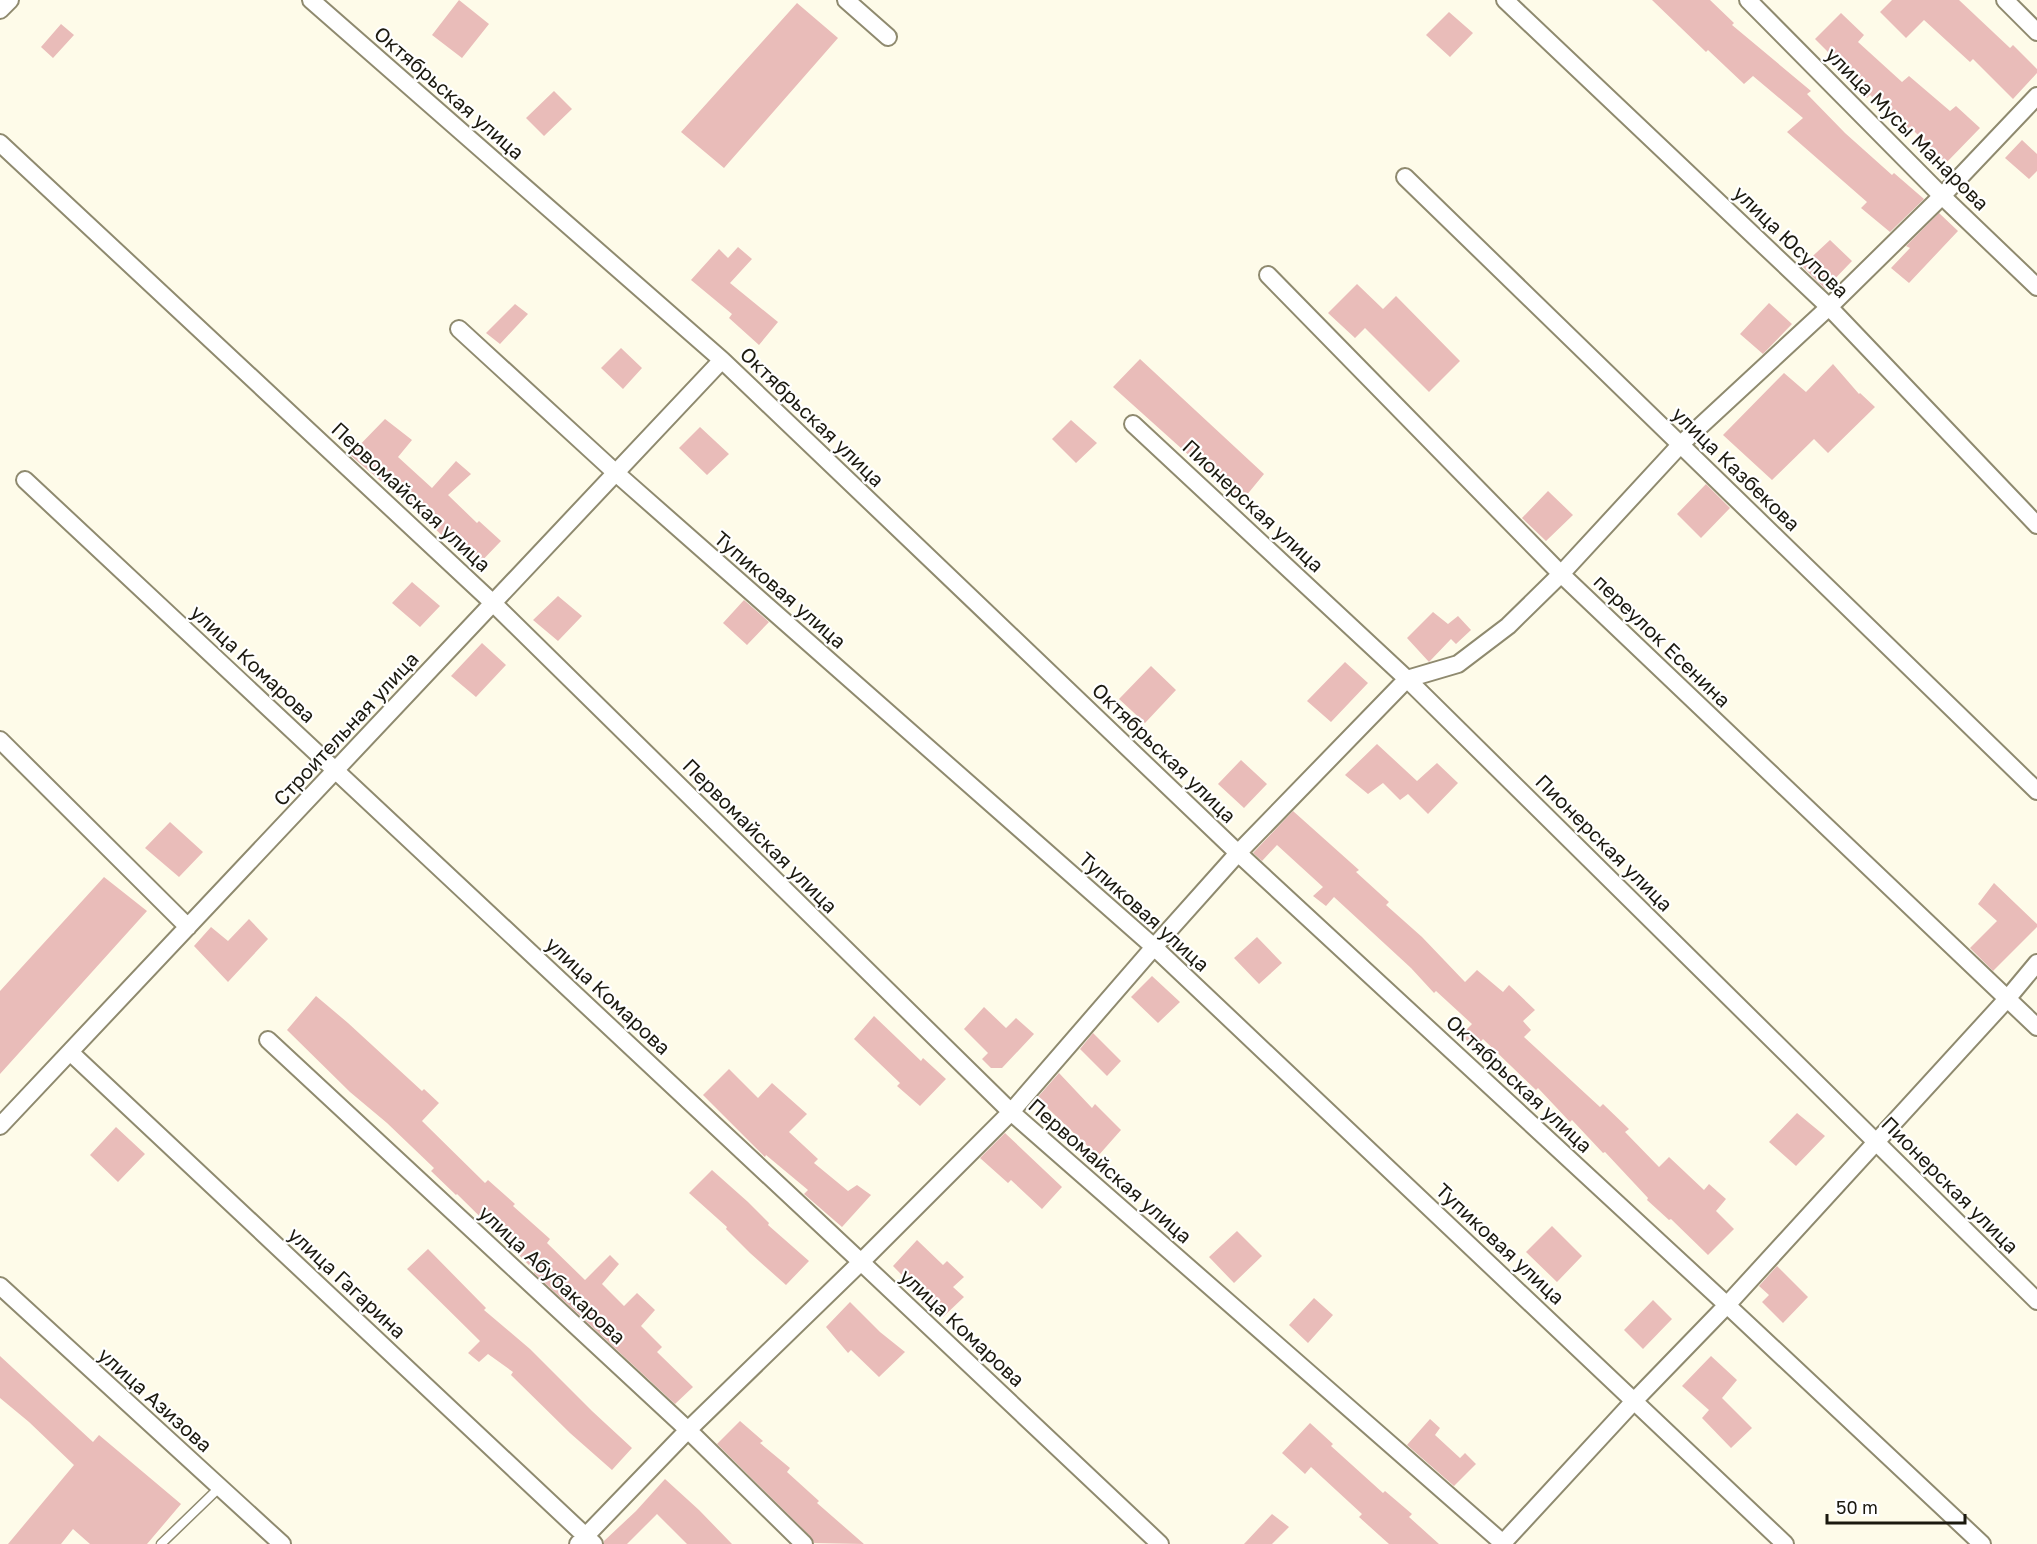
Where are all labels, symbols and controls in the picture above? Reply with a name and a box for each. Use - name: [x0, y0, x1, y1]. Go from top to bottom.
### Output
- street label: Октябрьская улица: [370, 21, 529, 164]
- street label: улица Мусы Манарова: [1821, 42, 1994, 215]
- street label: улица Юсупова: [1729, 180, 1854, 302]
- street label: Октябрьская улица: [736, 341, 890, 491]
- street label: улица Казбекова: [1668, 401, 1806, 535]
- street label: Первомайская улица: [327, 416, 496, 576]
- street label: Пионерская улица: [1178, 434, 1329, 577]
- street label: Тупиковая улица: [710, 525, 852, 653]
- street label: переулок Есенина: [1589, 569, 1736, 712]
- street label: улица Комарова: [186, 599, 321, 727]
- street label: Строительная улица: [268, 646, 423, 810]
- street label: Октябрьская улица: [1088, 677, 1242, 827]
- street label: Первомайская улица: [678, 753, 843, 918]
- street label: Пионерская улица: [1531, 769, 1678, 916]
- street label: Тупиковая улица: [1075, 846, 1215, 976]
- street label: улица Комарова: [541, 931, 676, 1059]
- street label: Октябрьская улица: [1442, 1009, 1598, 1157]
- street label: Первомайская улица: [1024, 1093, 1197, 1248]
- street label: Пионерская улица: [1877, 1111, 2024, 1258]
- street label: Тупиковая улица: [1431, 1178, 1570, 1309]
- street label: улица Абубакарова: [474, 1200, 631, 1349]
- street label: улица Гагарина: [284, 1222, 412, 1343]
- street label: улица Комарова: [895, 1263, 1030, 1391]
- street label: улица Азизова: [94, 1342, 217, 1457]
- scale bar: [1827, 1487, 1965, 1525]
- text: 50 m: [1836, 1496, 1878, 1518]

